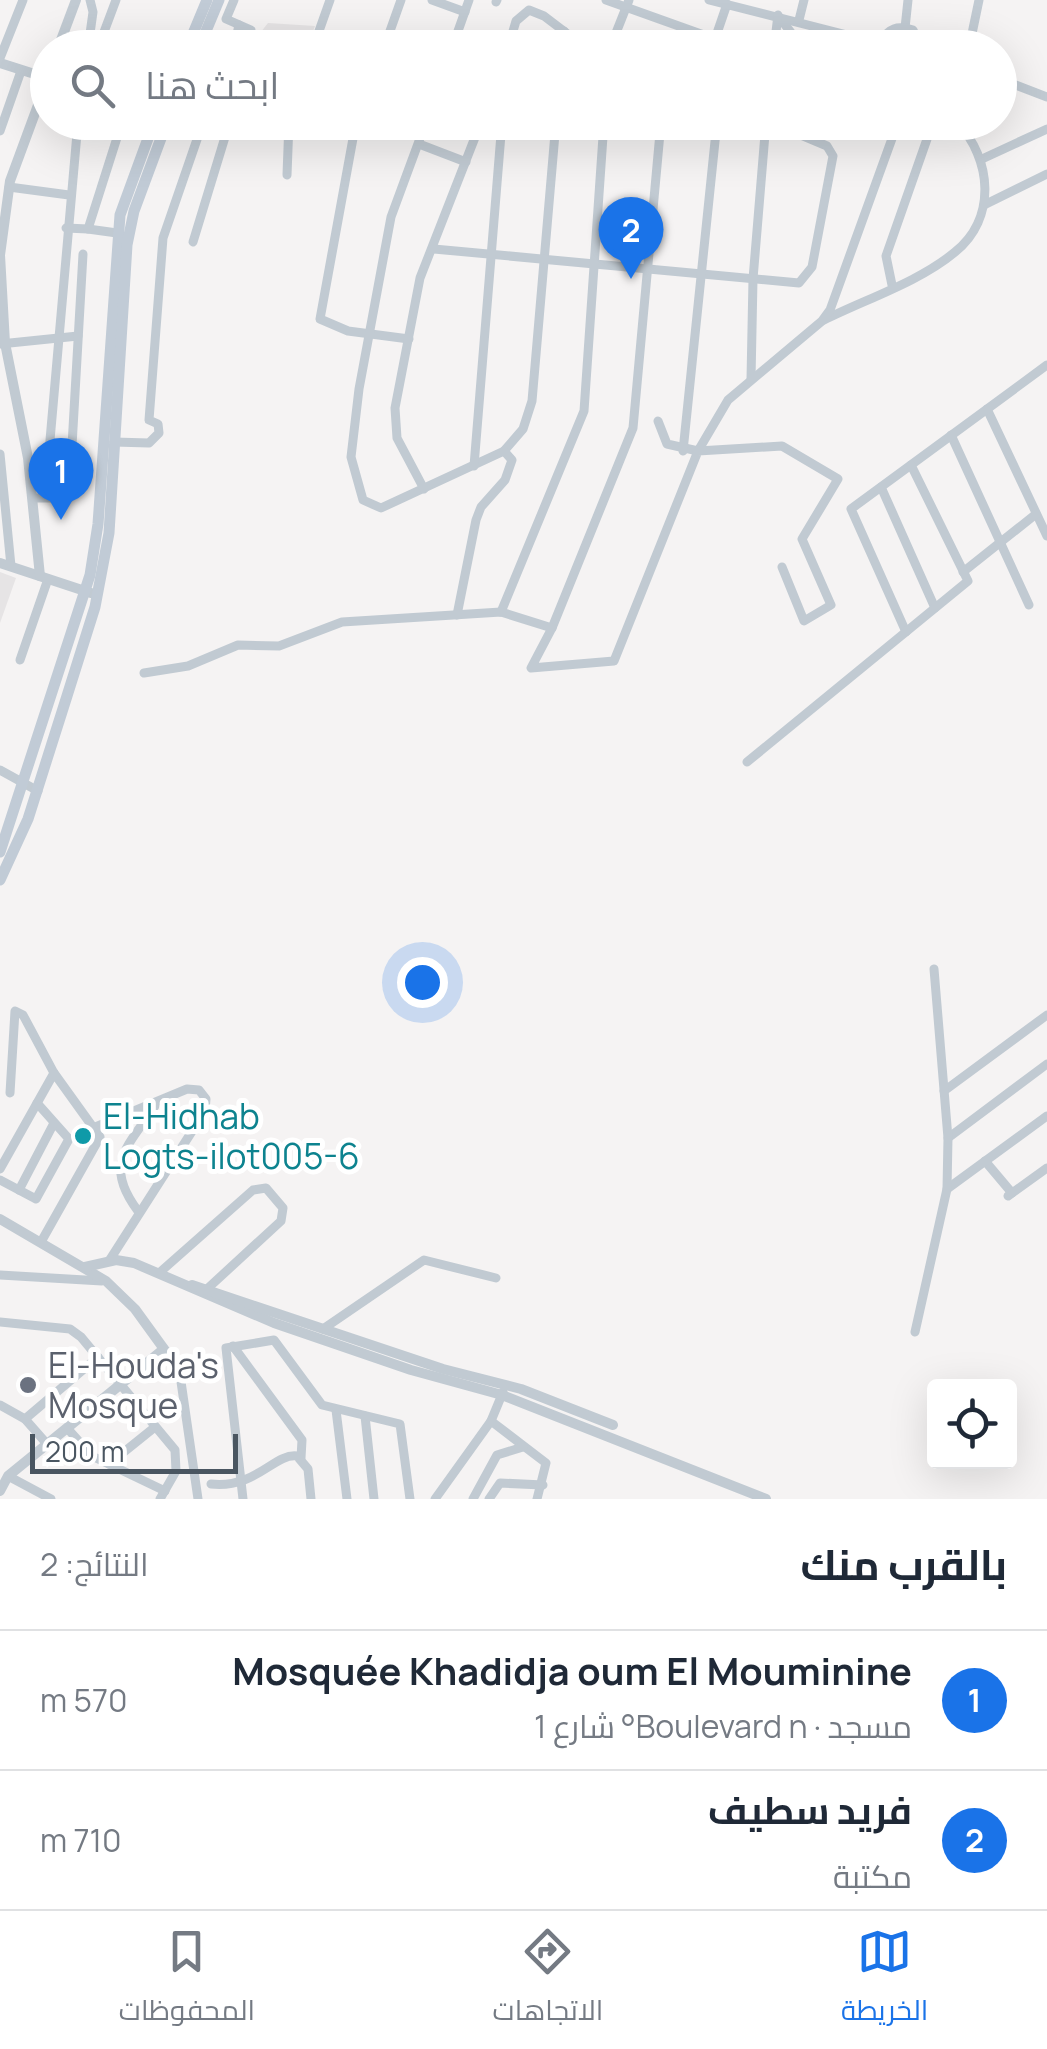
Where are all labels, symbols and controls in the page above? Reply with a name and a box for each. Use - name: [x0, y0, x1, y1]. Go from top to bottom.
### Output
- search box: [30, 30, 1017, 140]
- icon: search: [65, 58, 120, 113]
- text: ابحث هنا: [145, 58, 280, 110]
- pin: 2: [598, 196, 664, 279]
- pin: 1: [28, 438, 94, 520]
- your location: [397, 957, 448, 1008]
- place label: El-Hidhab Logts-ilot005-6: [103, 1092, 360, 1180]
- marker: El-Hidhab Logts-ilot005-6: [72, 1125, 94, 1147]
- place label: El-Houda's Mosque: [48, 1341, 219, 1429]
- marker: El-Houda's Mosque: [17, 1374, 39, 1396]
- map controls: [927, 1379, 1017, 1469]
- button: locate: [927, 1379, 1017, 1469]
- scale bar: [30, 1429, 238, 1474]
- text: 200 m: [45, 1432, 124, 1470]
- text: بالقرب منك: [800, 1535, 1007, 1593]
- text: النتائج: 2: [40, 1542, 149, 1586]
- text: Mosquée Khadidja oum El Mouminine: [232, 1644, 912, 1696]
- text: 570 m: [40, 1678, 128, 1722]
- text: 1: [967, 1678, 982, 1722]
- text: مسجد · Boulevard n° شارع 1: [534, 1704, 912, 1748]
- text: فريد سطيف: [708, 1783, 912, 1835]
- text: 710 m: [40, 1818, 122, 1862]
- text: 2: [965, 1818, 984, 1862]
- text: مكتبة: [833, 1854, 912, 1898]
- tab: المحفوظات: [119, 1924, 255, 2036]
- tab: الاتجاهات: [493, 1924, 603, 2036]
- tab: الخريطة: [841, 1924, 928, 2036]

